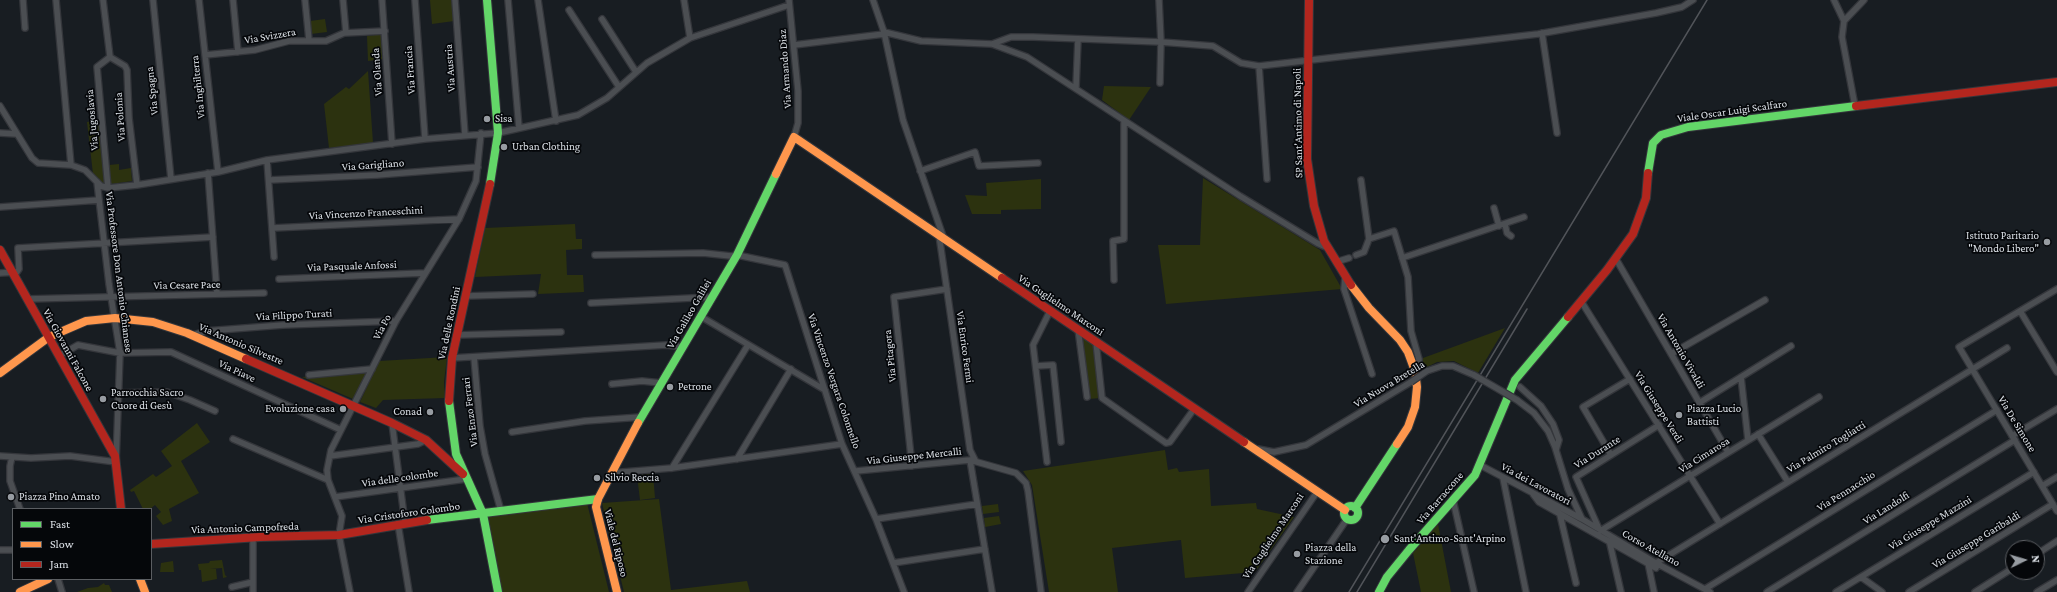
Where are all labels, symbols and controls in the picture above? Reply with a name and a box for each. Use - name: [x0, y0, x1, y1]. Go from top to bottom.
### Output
- street label: Via Svizzera: [243, 25, 297, 47]
- street label: Via Armando Diaz: [776, 29, 794, 109]
- street label: Via Austria: [442, 44, 458, 92]
- street label: Via Francia: [402, 45, 418, 95]
- street label: Via Olanda: [369, 47, 385, 97]
- street label: Via Inghilterra: [188, 55, 208, 119]
- street label: Via Spagna: [143, 66, 161, 116]
- street label: SP Sant'Antimo di Napoli: [1290, 68, 1306, 178]
- street label: Via Jugoslavia: [83, 89, 101, 151]
- street label: Via Polonia: [112, 92, 128, 142]
- street label: Viale Oscar Luigi Scalfaro: [1676, 97, 1788, 125]
- place label: Sisa: [495, 112, 512, 126]
- marker: Sisa: [482, 114, 492, 124]
- place label: Urban Clothing: [512, 140, 580, 154]
- marker: Urban Clothing: [499, 142, 509, 152]
- street label: Via Garigliano: [341, 156, 405, 174]
- street label: Via Professore Don Antonio Chianese: [103, 191, 135, 353]
- street label: Via Vincenzo Franceschini: [309, 203, 423, 223]
- place label: Istituto Paritario "Mondo Libero": [1966, 229, 2039, 255]
- marker: Istituto Paritario "Mondo Libero": [2042, 237, 2052, 247]
- street label: Via Pasquale Anfossi: [307, 258, 397, 274]
- street label: Via Guglielmo Marconi: [1016, 271, 1106, 339]
- street label: Via Galileo Galilei: [664, 277, 714, 351]
- street label: Via Cesare Pace: [153, 278, 221, 292]
- street label: Via delle Rondini: [435, 285, 463, 361]
- street label: Via Filippo Turati: [256, 306, 332, 324]
- street label: Via Giovanni Falcone: [40, 307, 96, 393]
- street label: Via Enrico Fermi: [953, 310, 977, 384]
- street label: Via Antonio Vivaldi: [1654, 311, 1708, 391]
- street label: Via Po: [370, 312, 394, 342]
- street label: Via Vincenzo Vergara Colonnello: [805, 312, 863, 450]
- street label: Via Antonio Silvestre: [197, 320, 285, 368]
- street label: Via Pitagora: [881, 329, 899, 383]
- street label: Via Piave: [216, 357, 258, 385]
- street label: Via Nuova Bretella: [1351, 358, 1427, 410]
- street label: Via Giuseppe Verdi: [1632, 369, 1686, 445]
- street label: Via Enzo Ferrari: [459, 377, 481, 447]
- place label: Petrone: [678, 380, 712, 394]
- marker: Petrone: [665, 382, 675, 392]
- place label: Parrocchia Sacro Cuore di Gesù: [111, 386, 183, 412]
- street label: Via De Simone: [1995, 393, 2039, 455]
- marker: Parrocchia Sacro Cuore di Gesù: [98, 394, 108, 404]
- place label: Evoluzione casa: [265, 402, 335, 416]
- place label: Piazza Lucio Battisti: [1687, 402, 1741, 428]
- marker: Evoluzione casa: [338, 404, 348, 414]
- place label: Conad: [393, 405, 422, 419]
- marker: Conad: [425, 407, 435, 417]
- marker: Piazza Lucio Battisti: [1674, 410, 1684, 420]
- street label: Via Palmiro Togliatti: [1784, 418, 1868, 476]
- street label: Via Durante: [1571, 433, 1623, 471]
- street label: Via Cimarosa: [1676, 434, 1732, 476]
- street label: Via Giuseppe Mercalli: [866, 444, 962, 468]
- street label: Via dei Lavoratori: [1499, 460, 1573, 508]
- street label: Via delle colombe: [361, 466, 439, 490]
- street label: Via Pennacchio: [1814, 468, 1878, 514]
- street label: Via Barraccone: [1414, 469, 1466, 527]
- place label: Silvio Reccia: [605, 471, 659, 485]
- marker: Silvio Reccia: [592, 473, 602, 483]
- street label: Via Landolfi: [1860, 488, 1912, 528]
- place label: Piazza Pino Amato: [19, 490, 100, 504]
- street label: Via Guglielmo Marconi: [1239, 491, 1307, 581]
- marker: Piazza Pino Amato: [6, 492, 16, 502]
- street label: Via Giuseppe Mazzini: [1886, 493, 1974, 553]
- street label: Via Cristoforo Colombo: [357, 499, 461, 527]
- legend: [12, 508, 152, 580]
- street label: Viale del Riposo: [601, 508, 631, 578]
- street label: Via Giuseppe Garibaldi: [1930, 508, 2022, 572]
- text: Fast: [50, 517, 70, 531]
- street label: Via Antonio Campofreda: [191, 520, 299, 536]
- street label: Corso Atellano: [1620, 527, 1682, 569]
- place label: Sant'Antimo-Sant'Arpino: [1394, 532, 1506, 546]
- marker: Sant'Antimo-Sant'Arpino: [1379, 533, 1391, 545]
- text: Slow: [50, 537, 74, 551]
- north arrow: [2005, 540, 2045, 580]
- place label: Piazza della Stazione: [1305, 541, 1356, 567]
- marker: Piazza della Stazione: [1292, 549, 1302, 559]
- text: N: [2030, 555, 2042, 563]
- text: Jam: [50, 557, 69, 571]

